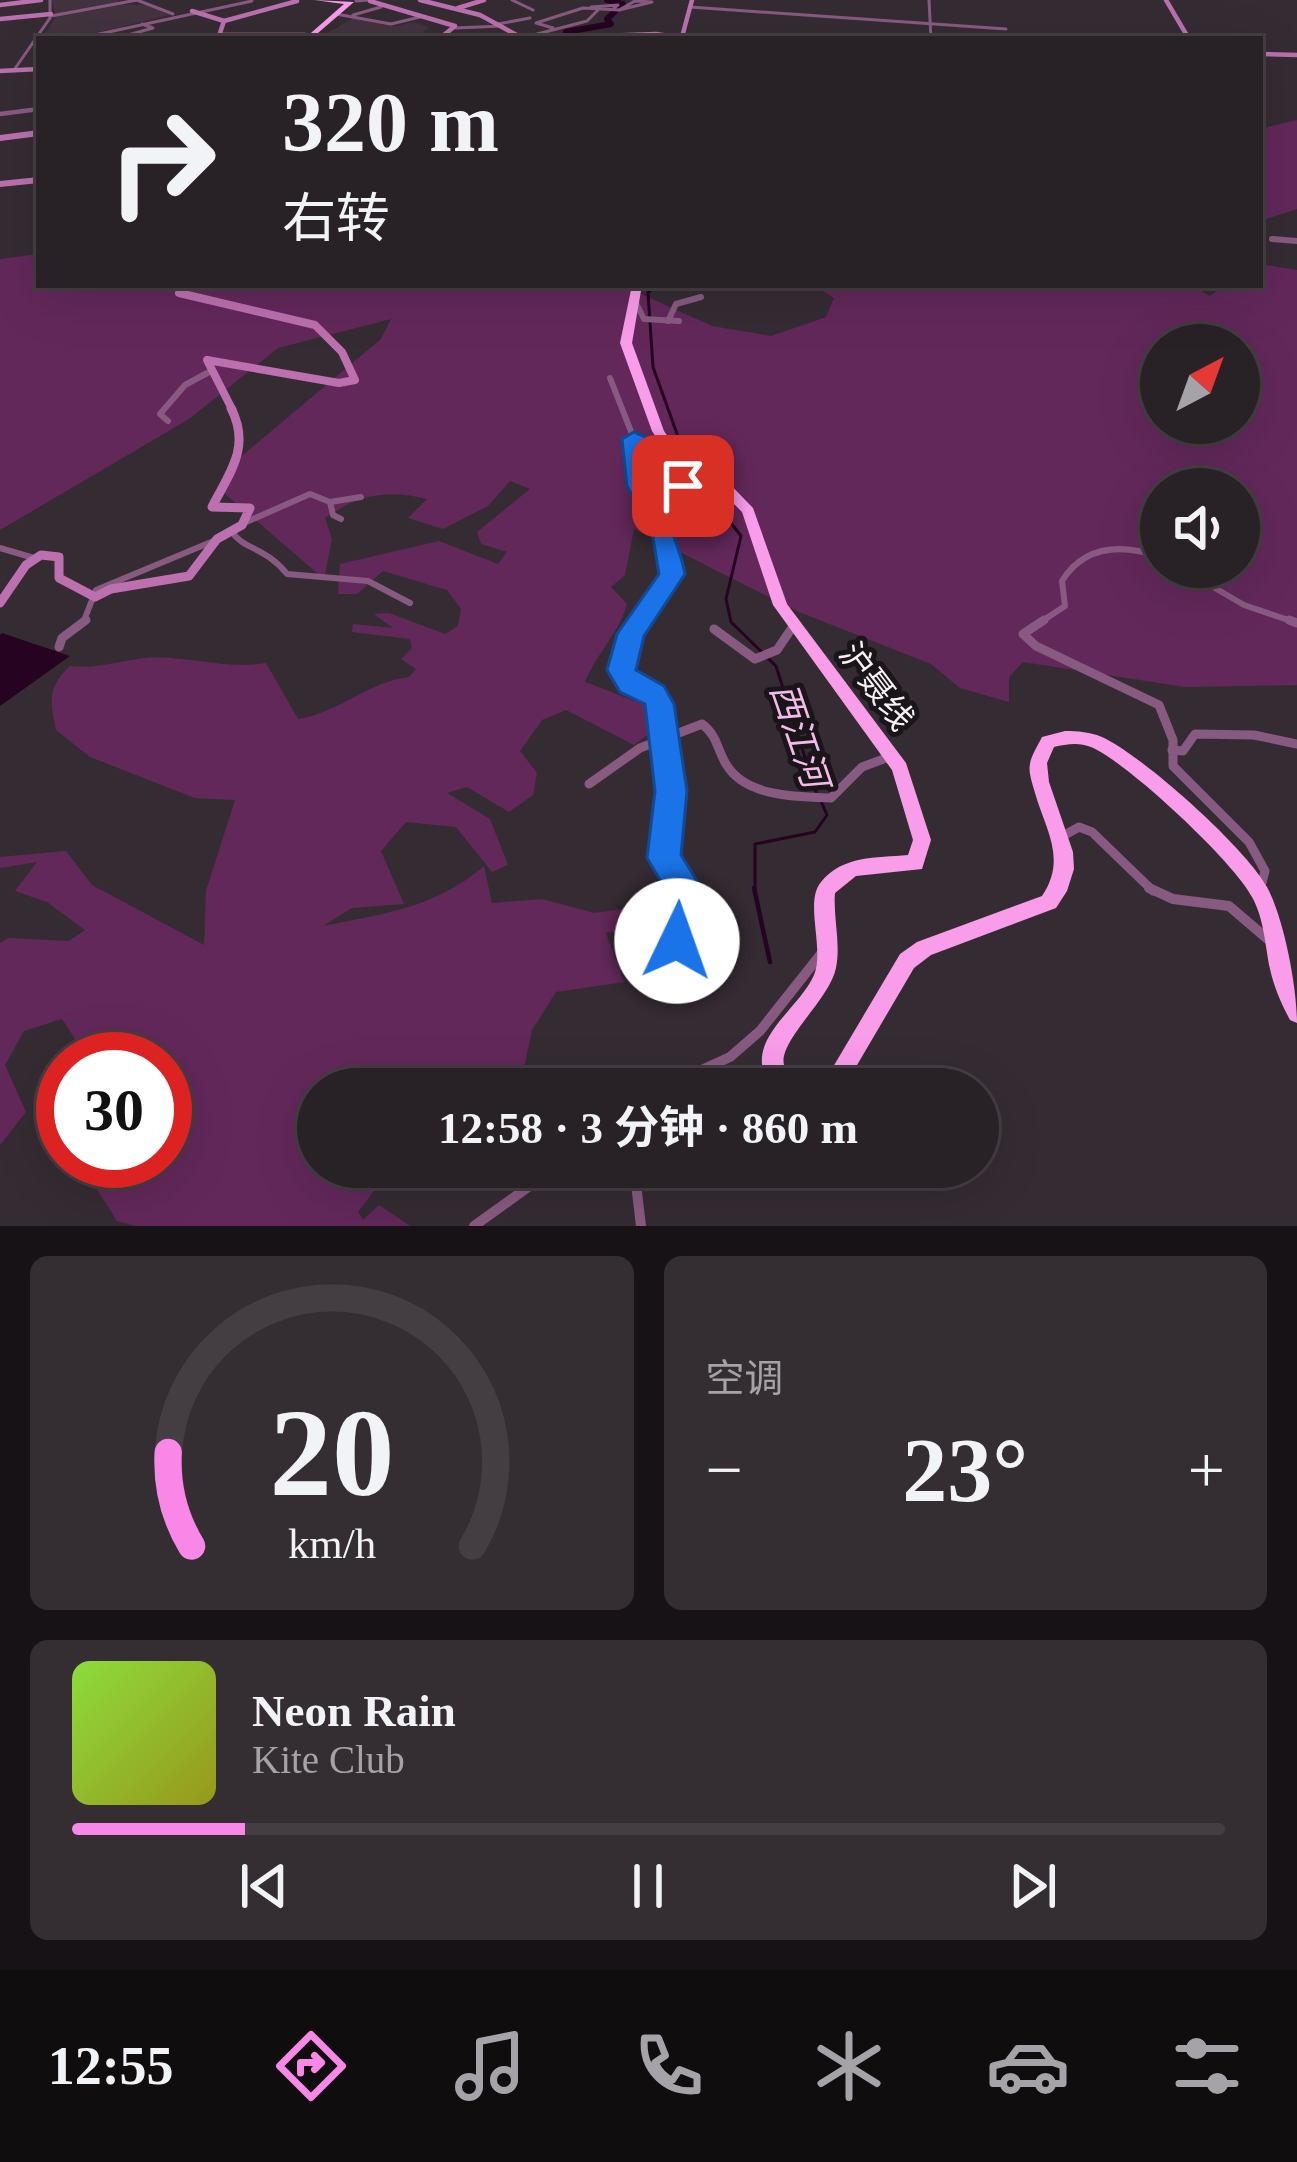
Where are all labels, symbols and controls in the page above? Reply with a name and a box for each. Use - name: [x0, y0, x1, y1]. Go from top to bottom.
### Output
- text: 320 m: [282, 76, 499, 169]
- icon: right: [84, 84, 240, 240]
- text: 右转: [282, 189, 390, 249]
- north arrow: [1140, 324, 1260, 444]
- map controls: [1140, 324, 1260, 588]
- pin: [632, 435, 734, 537]
- icon: arrive: [650, 453, 716, 519]
- button: sound: [1140, 468, 1260, 588]
- street label: 沪聂线: [832, 636, 920, 737]
- water label: 西江河: [763, 678, 837, 799]
- position arrow: [614, 878, 740, 1004]
- speed limit sign: 30: [36, 1032, 192, 1188]
- text: 12:58 · 3 分钟 · 860 m: [438, 1103, 858, 1153]
- text: 空调: [706, 1357, 784, 1400]
- text: 20: [269, 1384, 394, 1522]
- text: 23°: [902, 1421, 1028, 1520]
- text: −: [706, 1433, 743, 1506]
- text: +: [1188, 1433, 1225, 1506]
- text: km/h: [288, 1520, 376, 1567]
- text: Neon Rain: [252, 1686, 456, 1736]
- text: Kite Club: [252, 1738, 405, 1781]
- icon: previous: [231, 1853, 297, 1919]
- icon: pause: [615, 1853, 681, 1919]
- icon: next: [1000, 1853, 1066, 1919]
- icon: directions: [269, 2024, 353, 2108]
- icon: music: [448, 2024, 532, 2108]
- icon: phone: [627, 2024, 711, 2108]
- icon: climate: [807, 2024, 891, 2108]
- icon: car: [986, 2024, 1070, 2108]
- icon: filters: [1165, 2024, 1249, 2108]
- text: 12:55: [48, 2036, 174, 2096]

